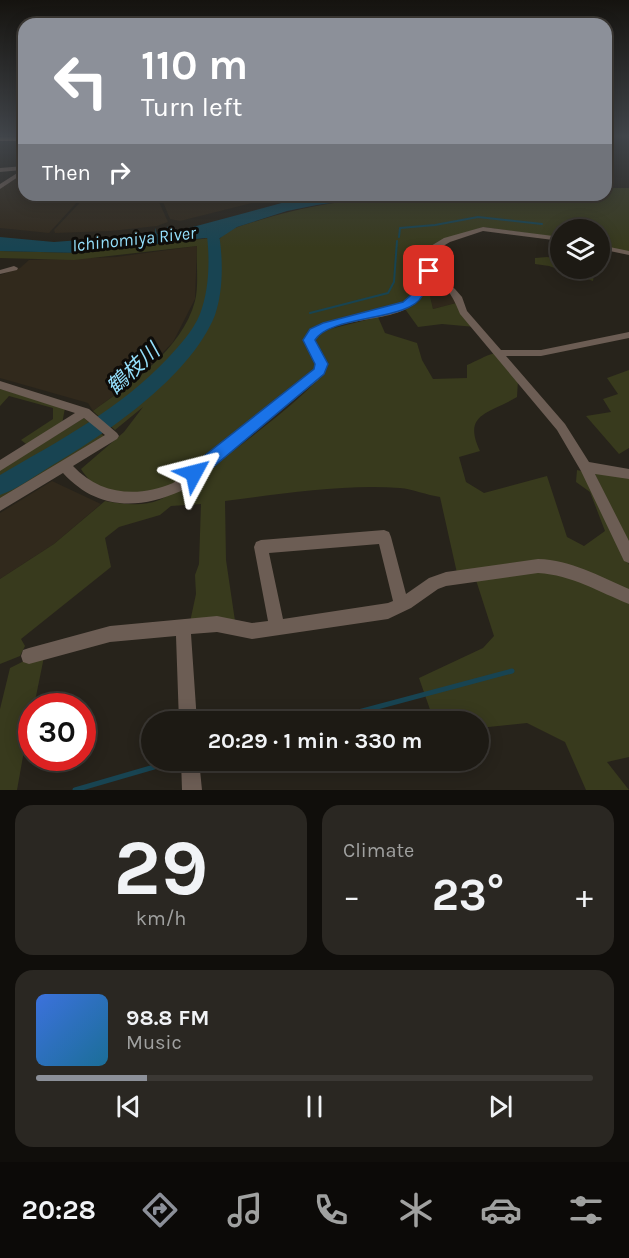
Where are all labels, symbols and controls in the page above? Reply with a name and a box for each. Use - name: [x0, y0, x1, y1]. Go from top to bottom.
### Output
- text: 110 m: [141, 40, 248, 90]
- icon: left: [42, 42, 120, 120]
- text: Turn left: [141, 91, 242, 123]
- icon: right: [103, 156, 136, 189]
- text: Then: [42, 160, 91, 186]
- map controls: [550, 219, 610, 279]
- button: layers: [550, 219, 610, 279]
- water label: Ichinomiya River: [71, 221, 198, 256]
- pin: [403, 245, 454, 296]
- icon: arrive: [412, 254, 445, 287]
- water label: 鶴枝川: [102, 337, 166, 399]
- position arrow: [162, 441, 226, 505]
- speed limit sign: 30: [18, 693, 96, 771]
- text: 20:29 · 1 min · 330 m: [208, 728, 422, 754]
- text: 29: [114, 822, 208, 914]
- text: Climate: [343, 839, 414, 862]
- text: 23°: [432, 869, 504, 921]
- text: −: [343, 877, 360, 915]
- text: +: [576, 877, 593, 915]
- text: km/h: [136, 907, 186, 930]
- text: 98.8 FM: [126, 1005, 209, 1031]
- text: Music: [126, 1031, 182, 1054]
- icon: previous: [112, 1090, 145, 1123]
- icon: pause: [298, 1090, 331, 1123]
- icon: next: [484, 1090, 517, 1123]
- icon: directions: [139, 1189, 181, 1231]
- icon: music: [224, 1189, 266, 1231]
- icon: phone: [310, 1189, 352, 1231]
- icon: climate: [395, 1189, 437, 1231]
- icon: car: [480, 1189, 522, 1231]
- icon: filters: [565, 1189, 607, 1231]
- text: 20:28: [22, 1194, 96, 1226]

